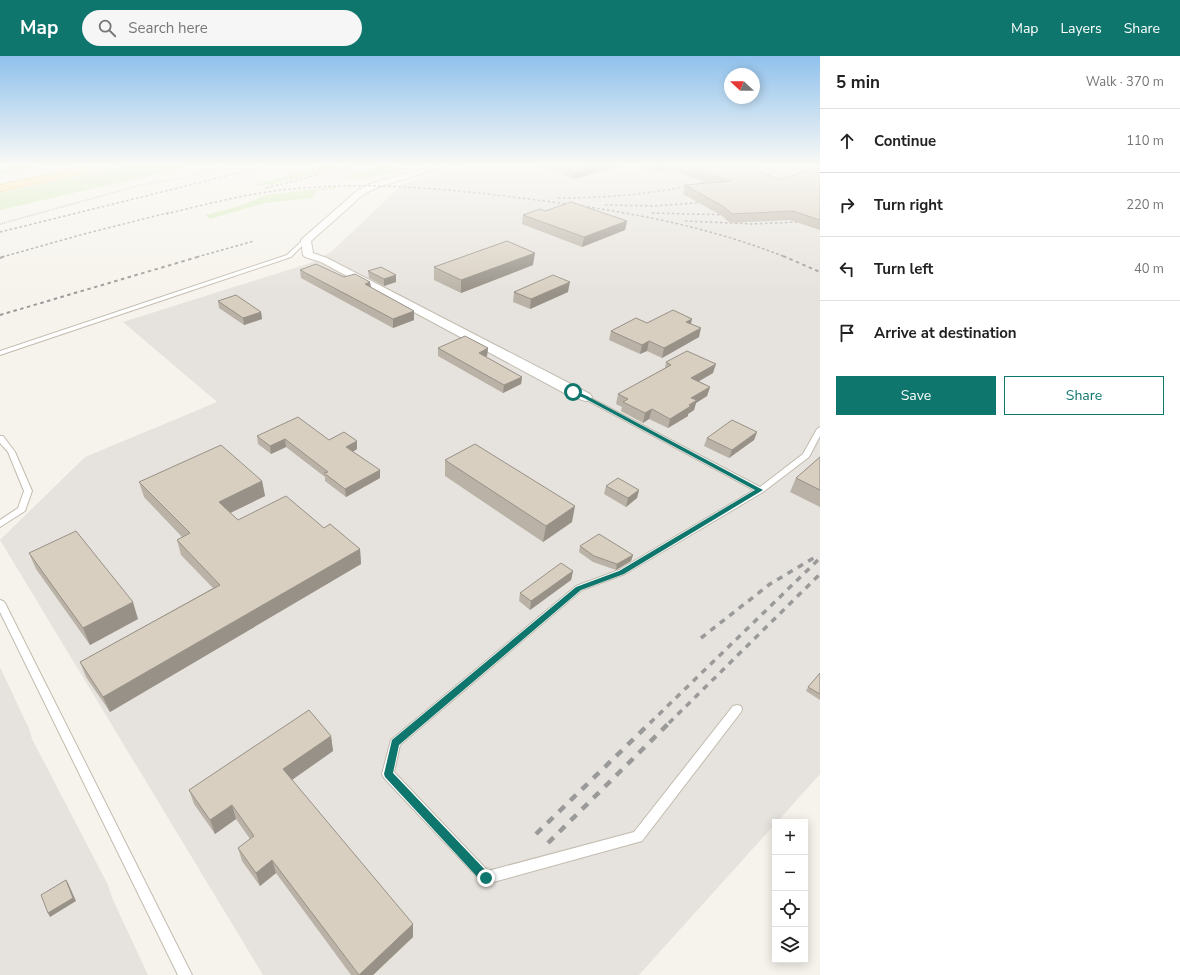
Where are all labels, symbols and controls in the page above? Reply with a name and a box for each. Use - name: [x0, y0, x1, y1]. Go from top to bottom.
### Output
- search box: [82, 10, 362, 46]
- text: Map: [20, 15, 58, 41]
- icon: search: [96, 17, 118, 39]
- text: Search here: [128, 18, 208, 38]
- text: Map: [1011, 19, 1038, 38]
- text: Layers: [1060, 19, 1102, 38]
- text: Share: [1124, 19, 1160, 38]
- north arrow: [724, 68, 760, 104]
- text: 5 min: [836, 71, 880, 94]
- text: Walk · 370 m: [1086, 73, 1164, 91]
- icon: ahead: [836, 130, 858, 152]
- text: Continue: [874, 131, 936, 151]
- text: 110 m: [1126, 132, 1164, 150]
- icon: right: [836, 194, 858, 216]
- text: Turn right: [874, 195, 943, 215]
- text: 220 m: [1126, 196, 1164, 214]
- icon: left: [836, 258, 858, 280]
- text: Turn left: [874, 259, 933, 279]
- text: 40 m: [1134, 260, 1164, 278]
- icon: arrive: [836, 322, 858, 344]
- text: Arrive at destination: [874, 323, 1017, 343]
- button: Save: [836, 376, 996, 415]
- button: Share: [1004, 376, 1164, 415]
- route start: [564, 383, 582, 401]
- map controls: [772, 819, 808, 963]
- button: +: [772, 819, 808, 855]
- button: −: [772, 855, 808, 891]
- route end: [477, 869, 495, 887]
- button: locate: [772, 891, 808, 927]
- button: layers: [772, 927, 808, 963]

